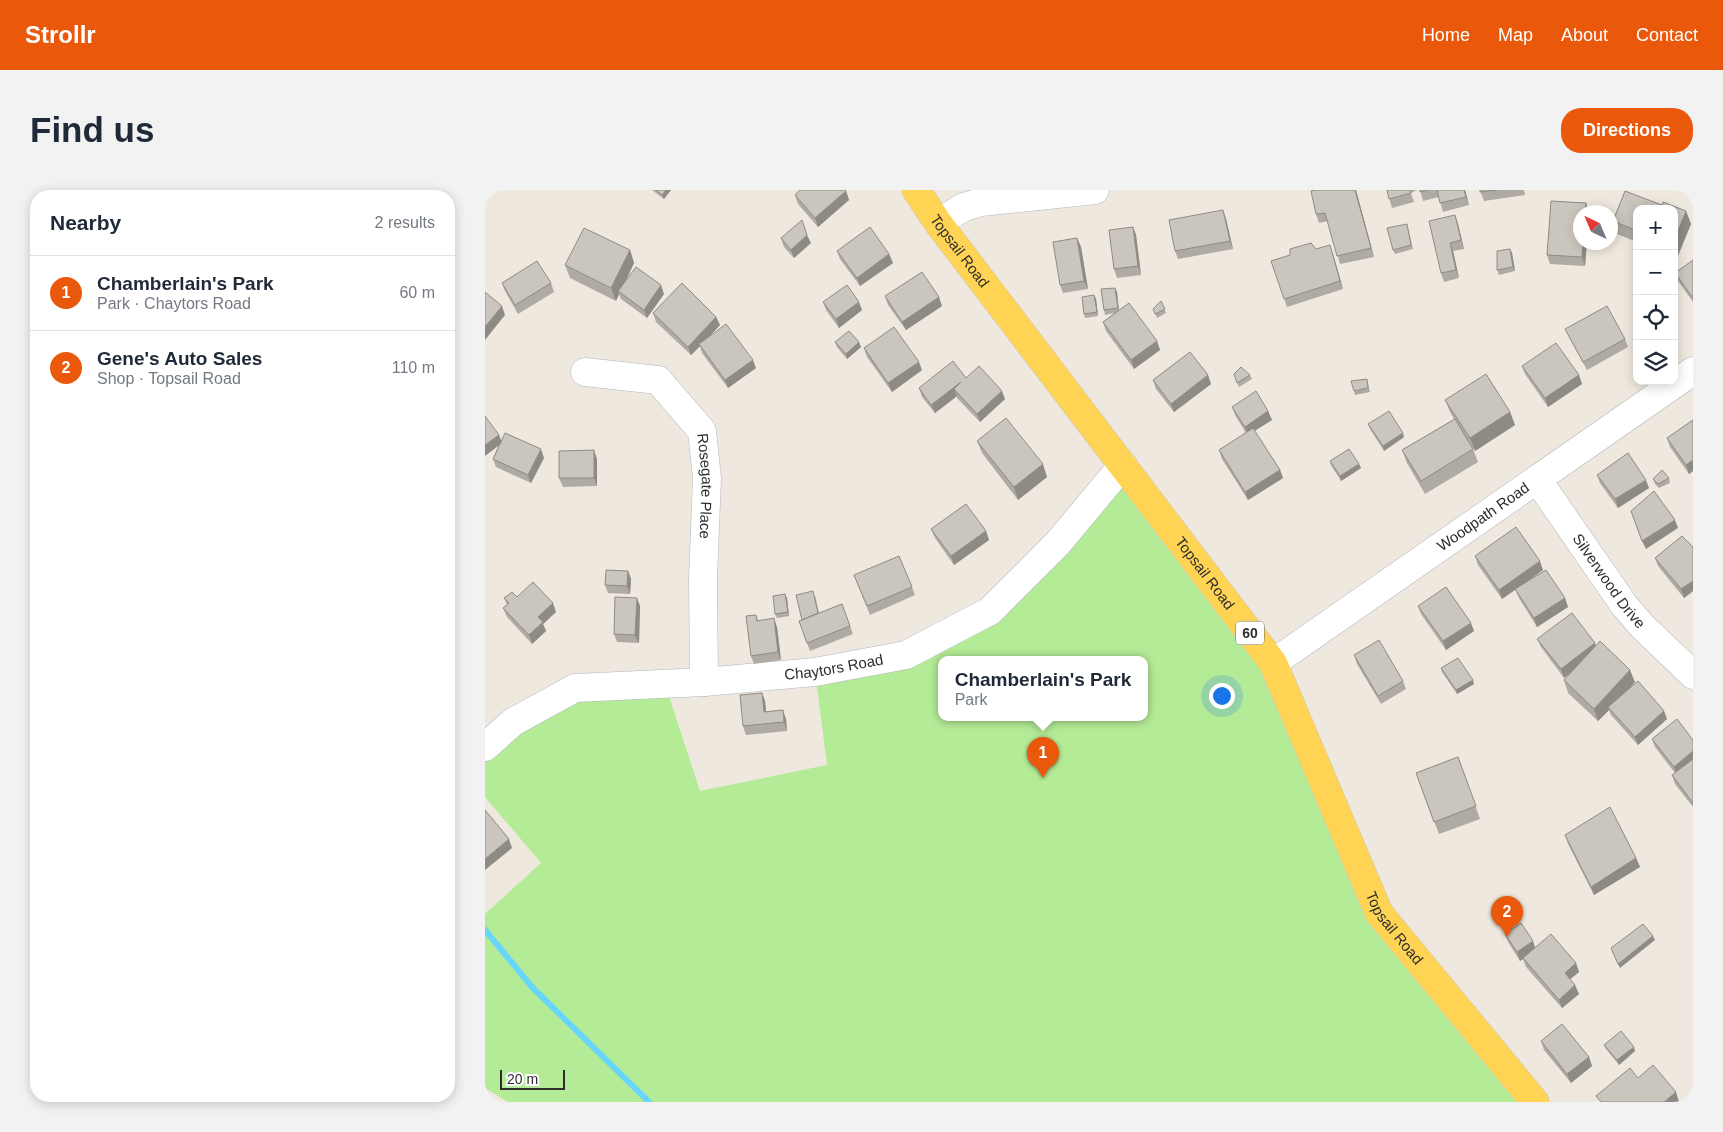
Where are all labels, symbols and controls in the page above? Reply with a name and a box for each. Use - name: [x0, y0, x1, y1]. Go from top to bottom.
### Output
- text: Strollr: [25, 21, 96, 48]
- text: Home: [1422, 25, 1470, 45]
- text: Map: [1498, 25, 1533, 45]
- text: About: [1561, 25, 1608, 45]
- text: Contact: [1636, 25, 1698, 45]
- button: Directions: [1561, 108, 1693, 153]
- text: Find us: [30, 110, 154, 149]
- north arrow: [1573, 205, 1618, 250]
- map controls: [1633, 205, 1678, 385]
- button: +: [1633, 205, 1678, 250]
- text: Nearby: [50, 211, 121, 234]
- street label: Topsail Road: [927, 211, 993, 290]
- text: 2 results: [375, 214, 435, 231]
- button: −: [1633, 250, 1678, 295]
- text: Chamberlain's Park: [97, 273, 274, 294]
- text: 1: [62, 284, 70, 301]
- text: 60 m: [399, 284, 435, 301]
- text: Park · Chaytors Road: [97, 295, 251, 312]
- button: locate: [1633, 295, 1678, 340]
- button: layers: [1633, 340, 1678, 385]
- text: Gene's Auto Sales: [97, 348, 262, 369]
- text: 2: [62, 359, 70, 376]
- text: 110 m: [392, 359, 435, 376]
- text: Shop · Topsail Road: [97, 370, 241, 387]
- street label: Rosegate Place: [694, 432, 716, 539]
- street label: Woodpath Road: [1434, 479, 1532, 554]
- street label: Silverwood Drive: [1569, 530, 1649, 632]
- street label: Topsail Road: [1172, 533, 1238, 613]
- road number: 60: [1236, 622, 1264, 644]
- street label: Chaytors Road: [783, 650, 885, 683]
- popup: [938, 656, 1148, 721]
- text: Chamberlain's Park: [955, 669, 1131, 690]
- your location: [1209, 683, 1235, 709]
- text: Park: [955, 691, 988, 708]
- pin: 1: [1027, 737, 1059, 778]
- street label: Topsail Road: [1363, 889, 1427, 968]
- pin: 2: [1491, 896, 1523, 937]
- scale bar: [500, 1067, 565, 1090]
- text: 20 m: [507, 1071, 538, 1087]

